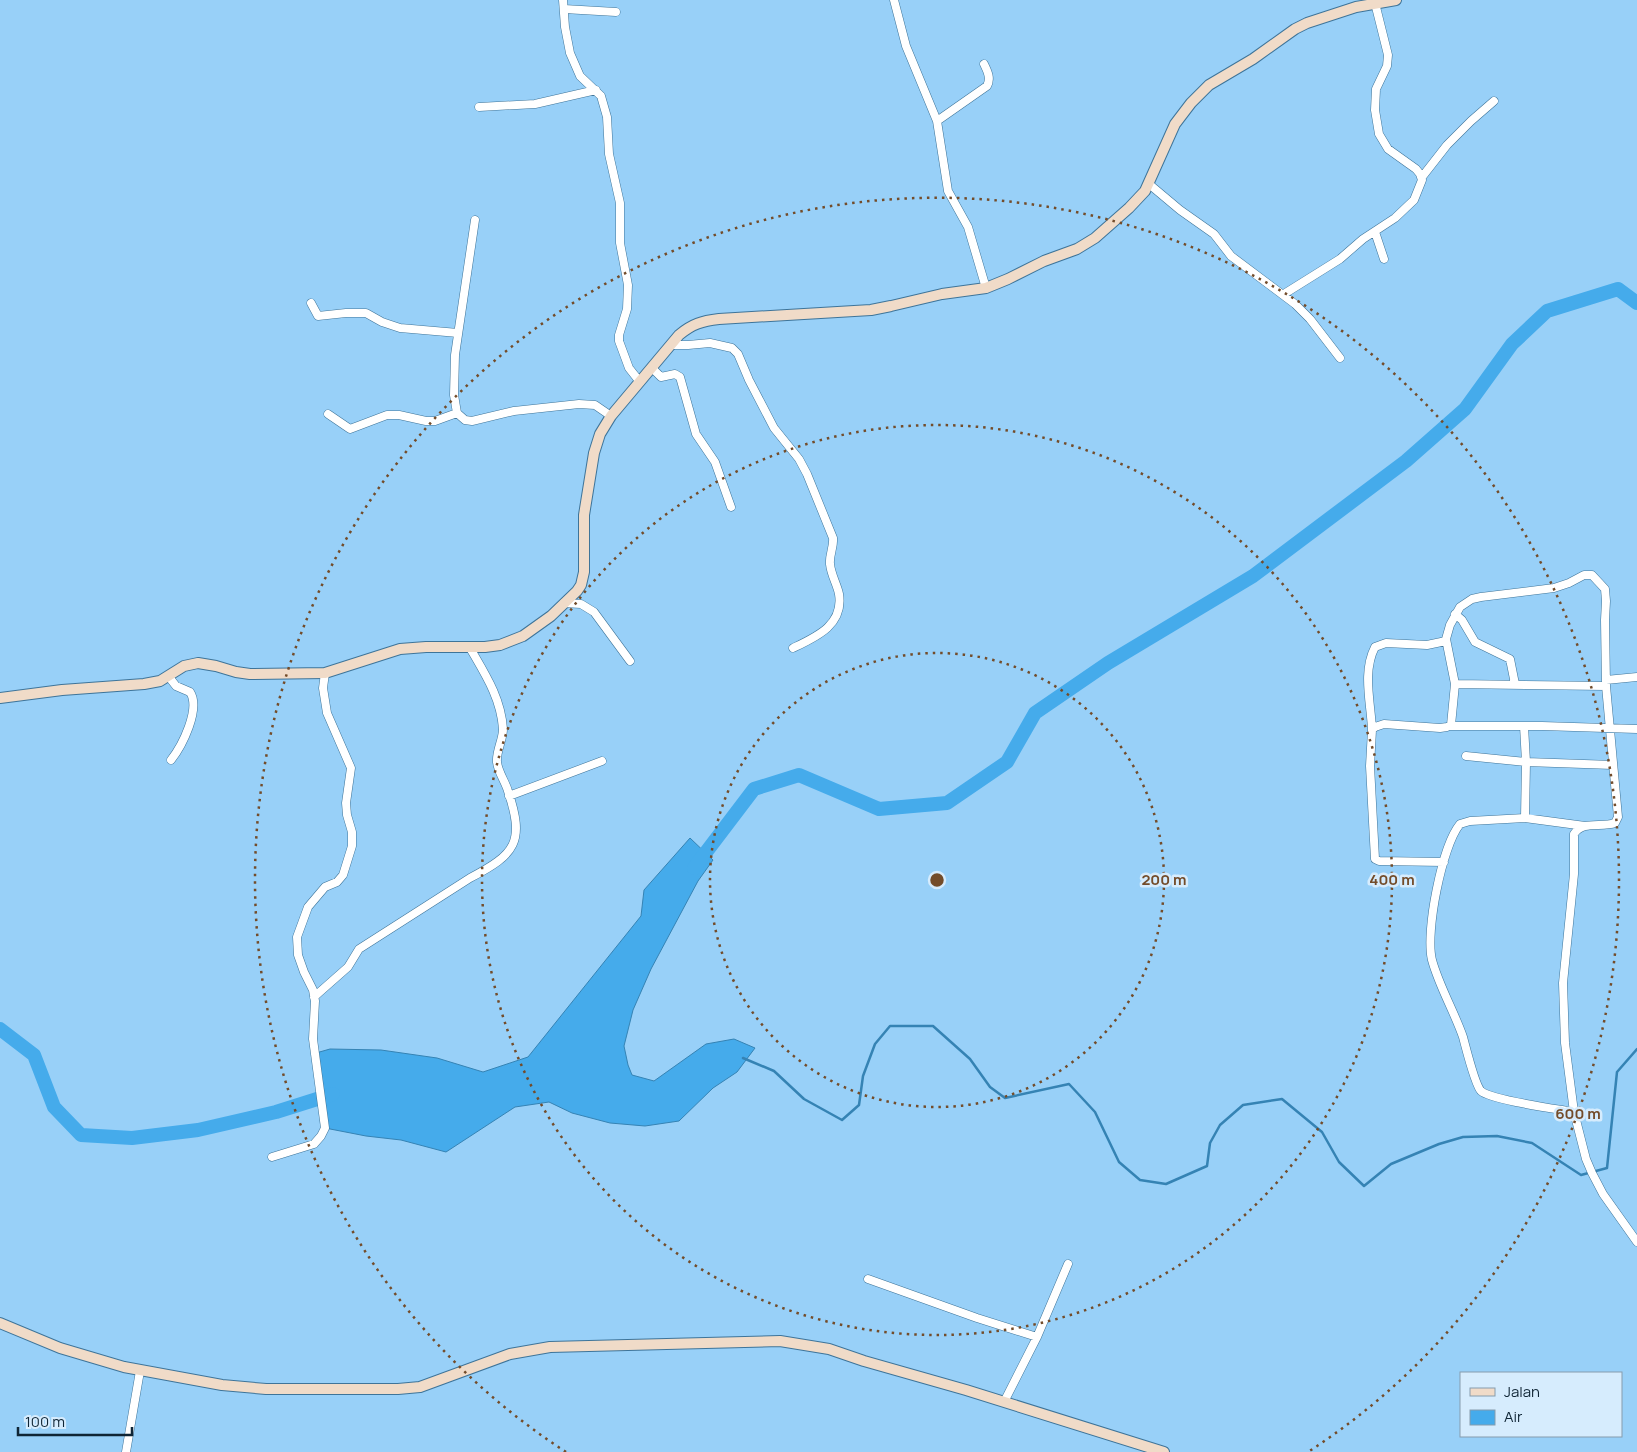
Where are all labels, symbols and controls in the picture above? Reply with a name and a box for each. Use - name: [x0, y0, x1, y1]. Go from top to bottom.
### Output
- text: 200 m: [1141, 869, 1187, 890]
- text: 400 m: [1369, 869, 1415, 890]
- centre of rings: [928, 871, 946, 889]
- text: 600 m: [1555, 1103, 1601, 1124]
- legend: [1460, 1372, 1622, 1437]
- text: Jalan: [1504, 1381, 1540, 1402]
- scale bar: [18, 1404, 131, 1436]
- text: Air: [1504, 1406, 1523, 1427]
- text: 100 m: [25, 1411, 65, 1432]

